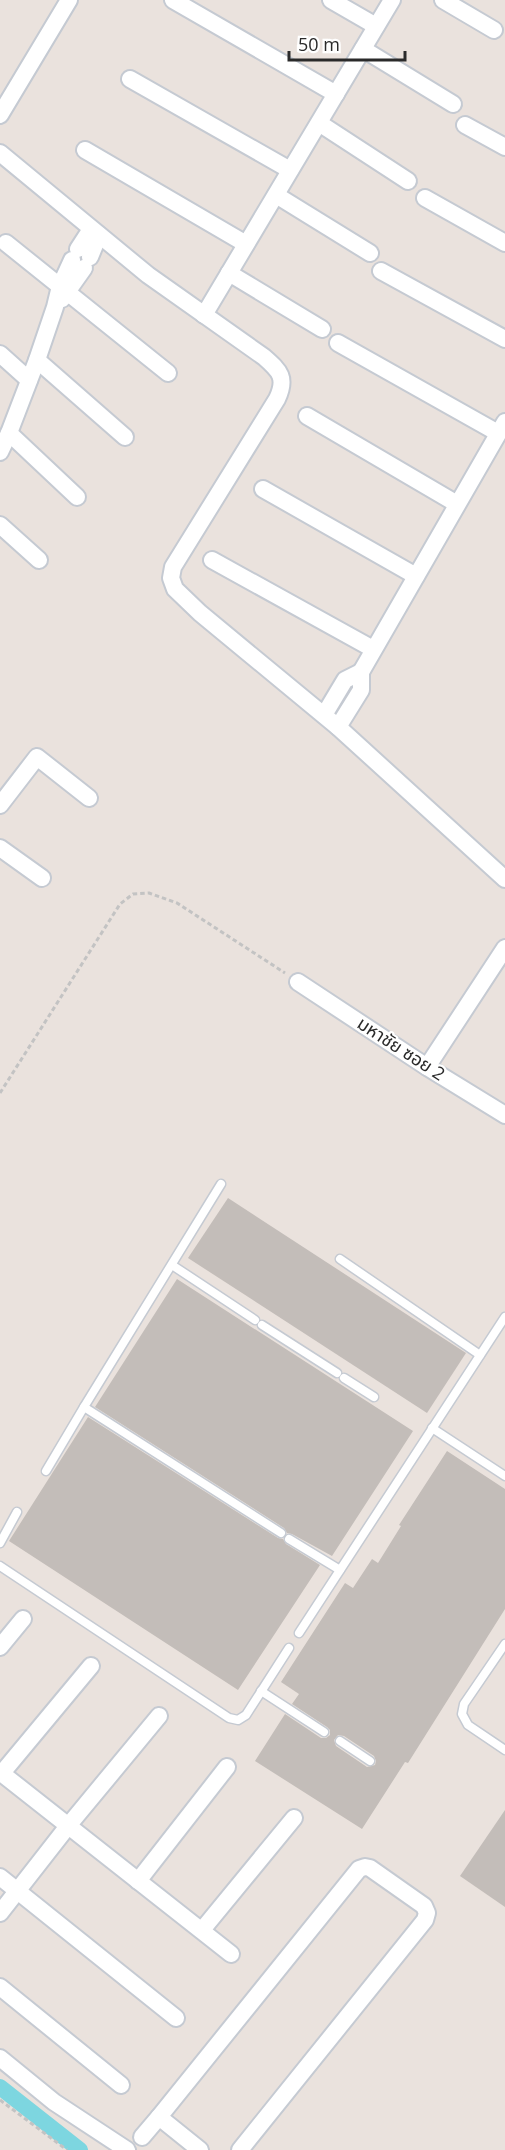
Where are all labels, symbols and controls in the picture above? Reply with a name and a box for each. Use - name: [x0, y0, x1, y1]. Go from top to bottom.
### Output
- scale bar: [289, 24, 404, 62]
- text: 50 m: [298, 32, 340, 56]
- street label: มหาชัย ซอย 2: [353, 1011, 450, 1086]

